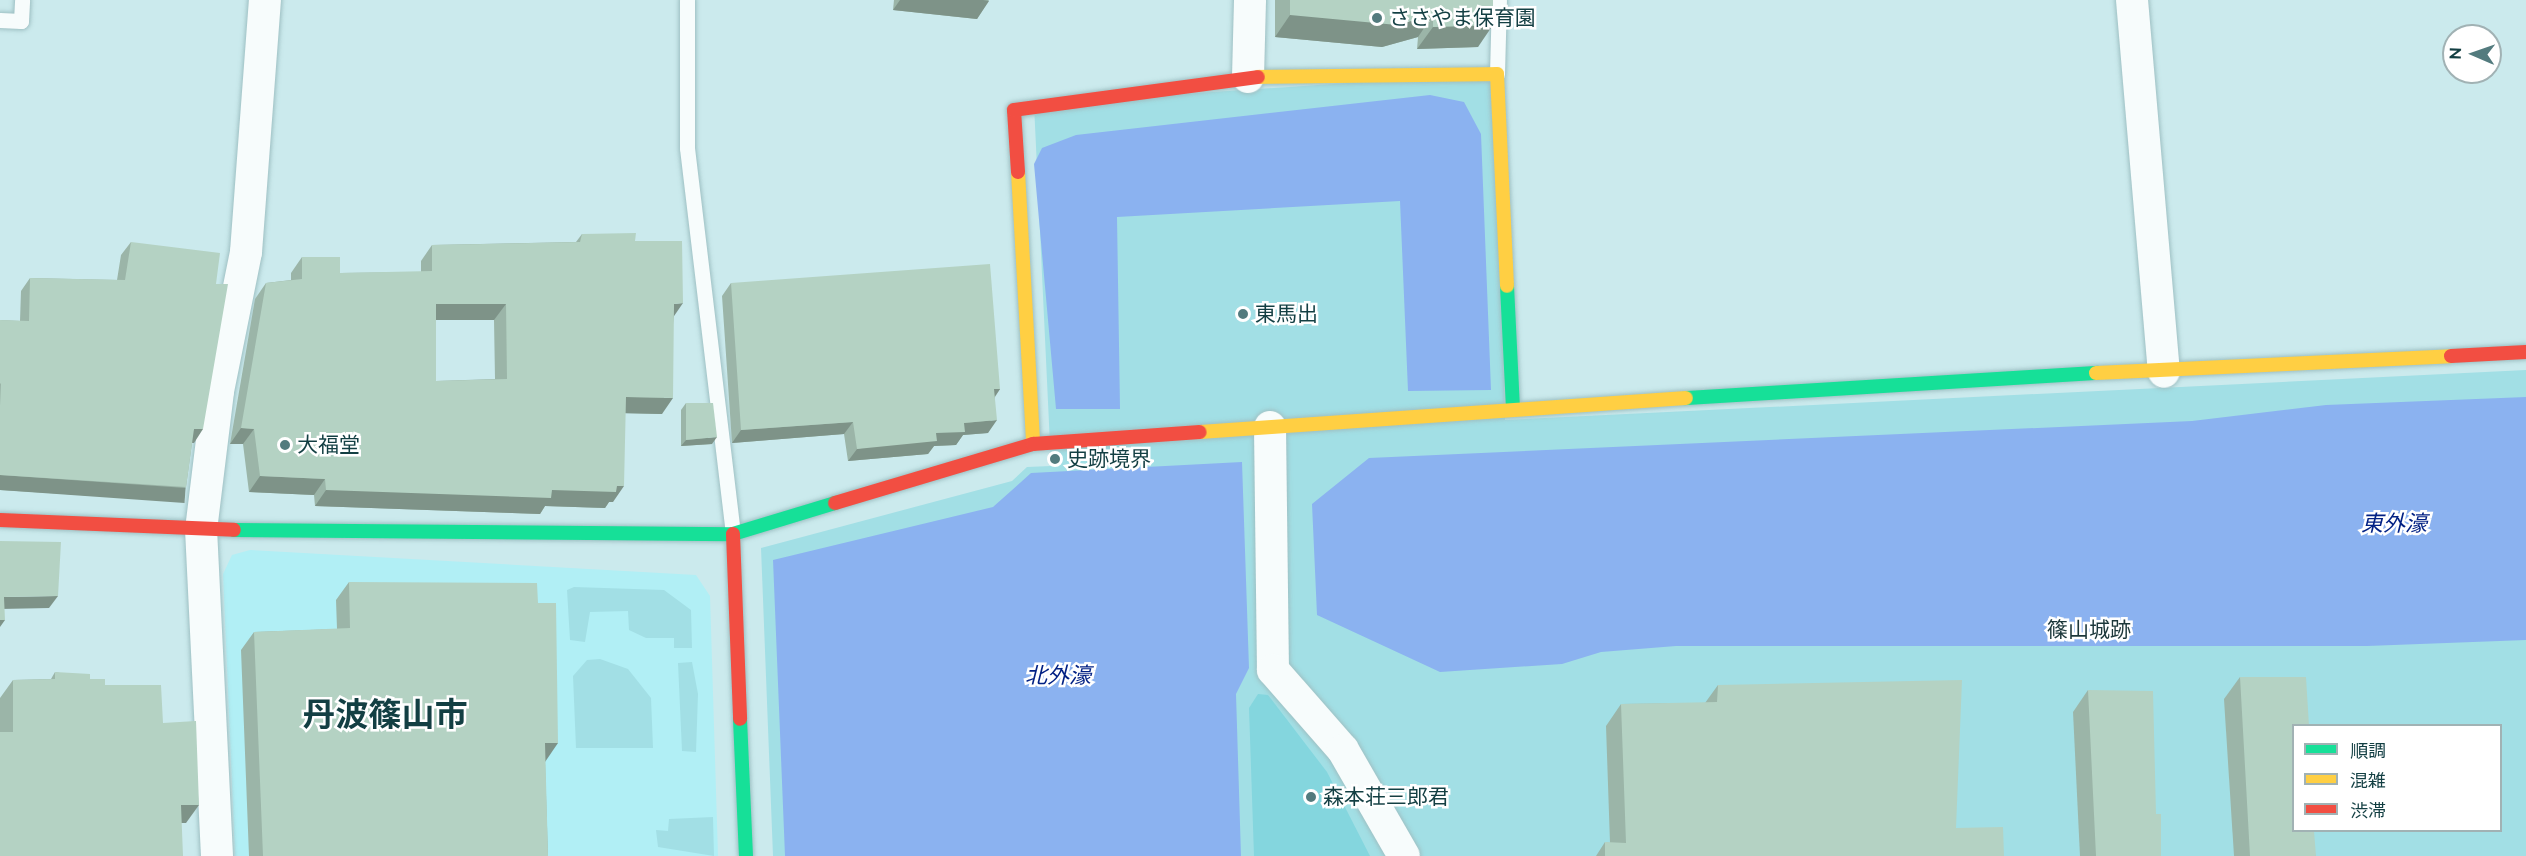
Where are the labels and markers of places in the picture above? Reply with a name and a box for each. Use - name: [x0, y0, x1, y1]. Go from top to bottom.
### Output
- place label: ささやま保育園: [1389, 5, 1536, 31]
- marker: ささやま保育園: [1370, 11, 1384, 25]
- place label: 東馬出: [1255, 301, 1318, 327]
- marker: 東馬出: [1236, 307, 1250, 321]
- place label: 大福堂: [297, 432, 360, 458]
- marker: 大福堂: [278, 438, 292, 452]
- place label: 史跡境界: [1067, 446, 1151, 472]
- marker: 史跡境界: [1048, 452, 1062, 466]
- place label: 森本荘三郎君: [1323, 784, 1449, 810]
- marker: 森本荘三郎君: [1304, 790, 1318, 804]

